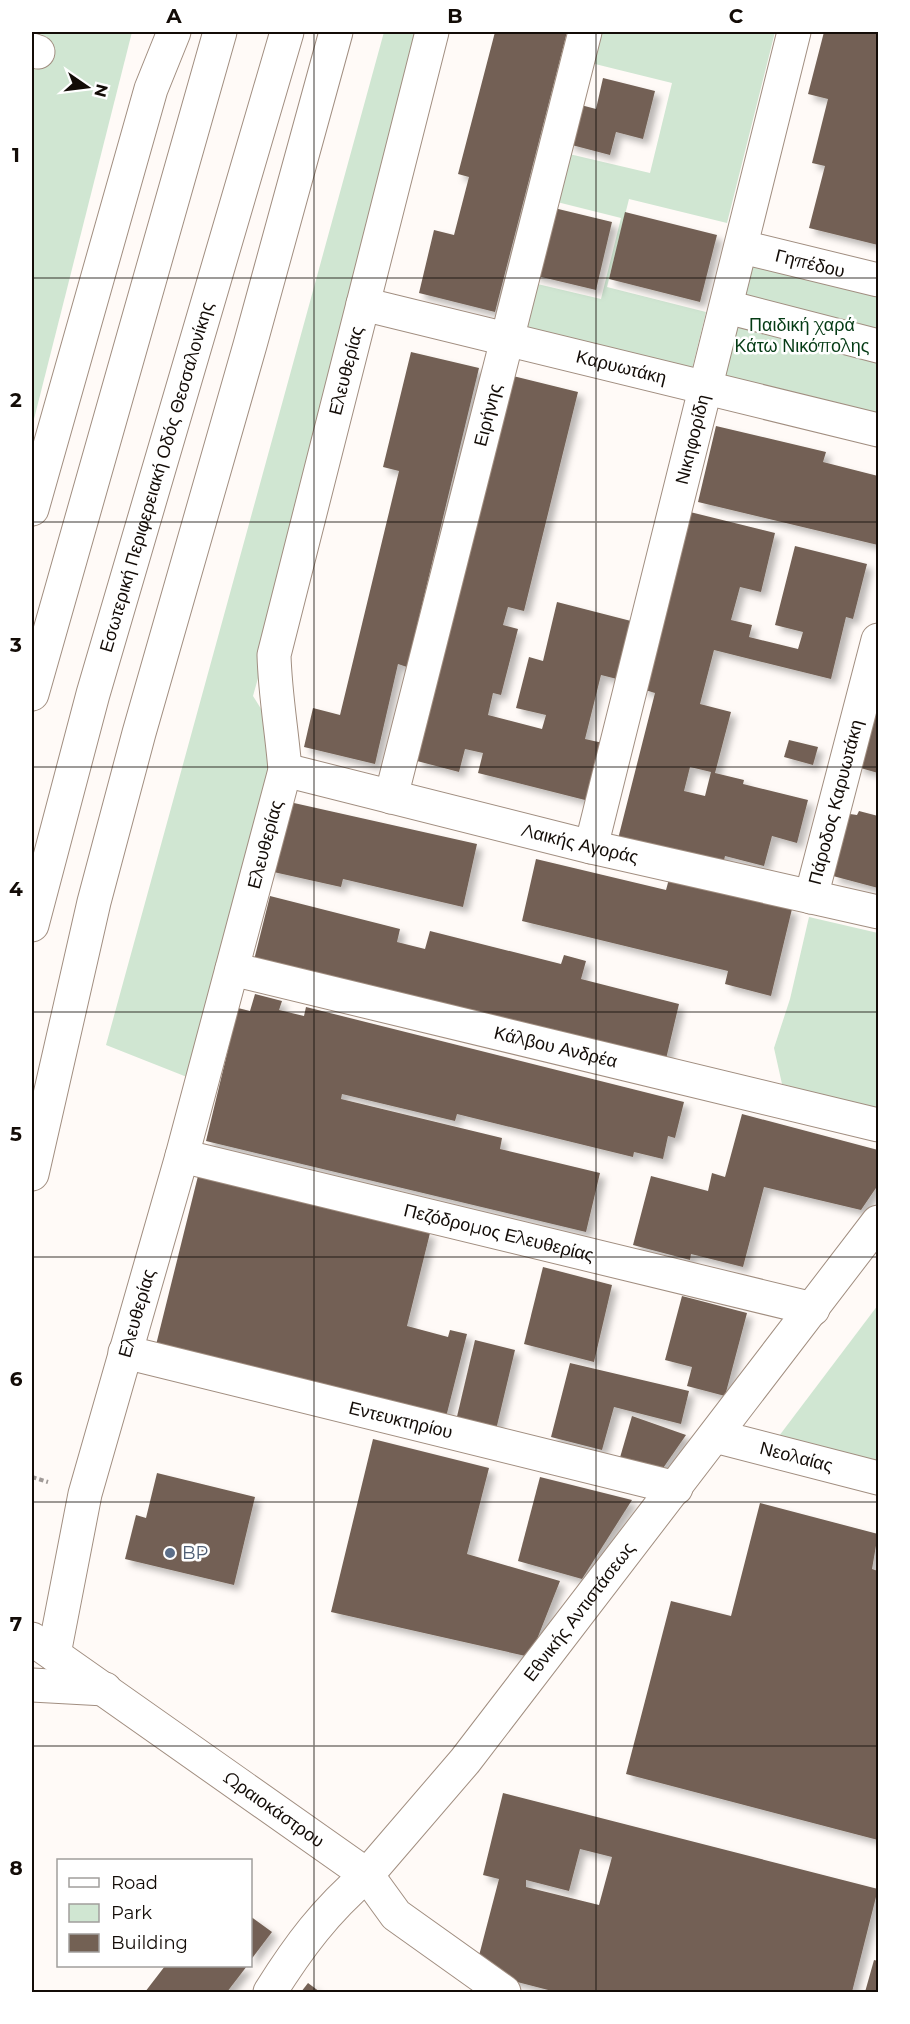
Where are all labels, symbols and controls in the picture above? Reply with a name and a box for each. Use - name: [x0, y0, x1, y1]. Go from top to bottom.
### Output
- text: A: [165, 4, 182, 28]
- text: B: [447, 4, 463, 28]
- text: C: [729, 4, 744, 28]
- north arrow: [57, 57, 117, 117]
- text: N: [90, 82, 112, 99]
- text: 1: [12, 143, 20, 167]
- street label: Γηπέδου: [773, 244, 847, 283]
- street label: Εσωτερική Περιφερειακή Οδός Θεσσαλονίκης: [95, 299, 218, 655]
- park label: Παιδική χαρά Κάτω Νικόπολης: [734, 314, 870, 357]
- street label: Ελευθερίας: [324, 324, 368, 418]
- street label: Καρυωτάκη: [574, 346, 669, 389]
- street label: Ειρήνης: [469, 381, 506, 449]
- text: 2: [10, 388, 22, 412]
- street label: Νικηφορίδη: [671, 392, 714, 487]
- text: 3: [9, 633, 22, 657]
- street label: Πάροδος Καρυωτάκη: [804, 717, 868, 887]
- street label: Ελευθερίας: [243, 797, 288, 891]
- street label: Λαικής Αγοράς: [519, 819, 641, 868]
- text: 4: [9, 877, 23, 901]
- street label: Κάλβου Ανδρέα: [492, 1022, 620, 1073]
- text: 5: [10, 1122, 22, 1146]
- street label: Πεζόδρομος Ελευθερίας: [402, 1199, 596, 1267]
- street label: Ελευθερίας: [114, 1266, 160, 1360]
- text: 6: [10, 1367, 23, 1391]
- street label: Εντευκτηρίου: [347, 1397, 455, 1443]
- street label: Νεολαίας: [758, 1437, 835, 1477]
- street label: Εθνικής Αντιστάσεως: [519, 1538, 640, 1686]
- place label: BP: [182, 1542, 209, 1564]
- marker: BP: [163, 1546, 177, 1560]
- text: 7: [10, 1612, 22, 1636]
- street label: Ωραιοκάστρου: [220, 1767, 328, 1852]
- text: 8: [9, 1856, 23, 1880]
- legend: [57, 1859, 252, 1967]
- text: Road: [111, 1872, 158, 1894]
- text: Park: [111, 1902, 152, 1924]
- text: Building: [111, 1932, 188, 1954]

